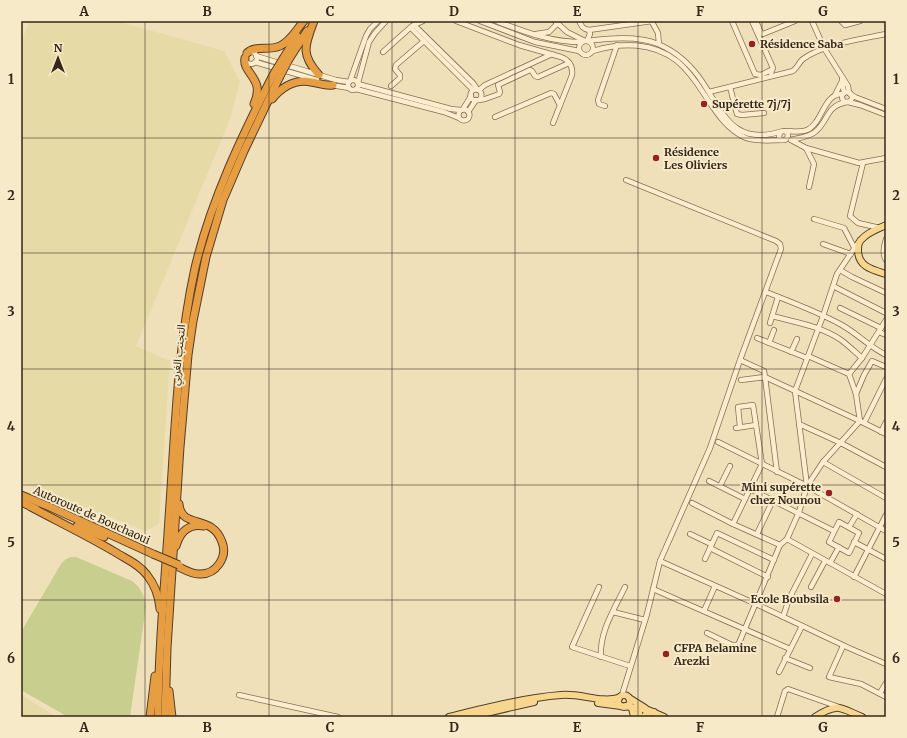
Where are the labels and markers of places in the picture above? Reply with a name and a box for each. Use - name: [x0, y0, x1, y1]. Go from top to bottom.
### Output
- place label: Résidence Saba: [760, 37, 843, 51]
- marker: Résidence Saba: [747, 39, 757, 49]
- place label: Supérette 7j/7j: [712, 97, 791, 111]
- marker: Supérette 7j/7j: [699, 99, 709, 109]
- place label: Résidence Les Oliviers: [664, 145, 728, 172]
- marker: Résidence Les Oliviers: [651, 153, 661, 163]
- place label: Mini supérette chez Nounou: [741, 480, 821, 507]
- marker: Mini supérette chez Nounou: [824, 488, 834, 498]
- place label: Ecole Boubsila: [750, 592, 829, 606]
- marker: Ecole Boubsila: [832, 594, 842, 604]
- place label: CFPA Belamine Arezki: [673, 641, 757, 668]
- marker: CFPA Belamine Arezki: [661, 649, 671, 659]

